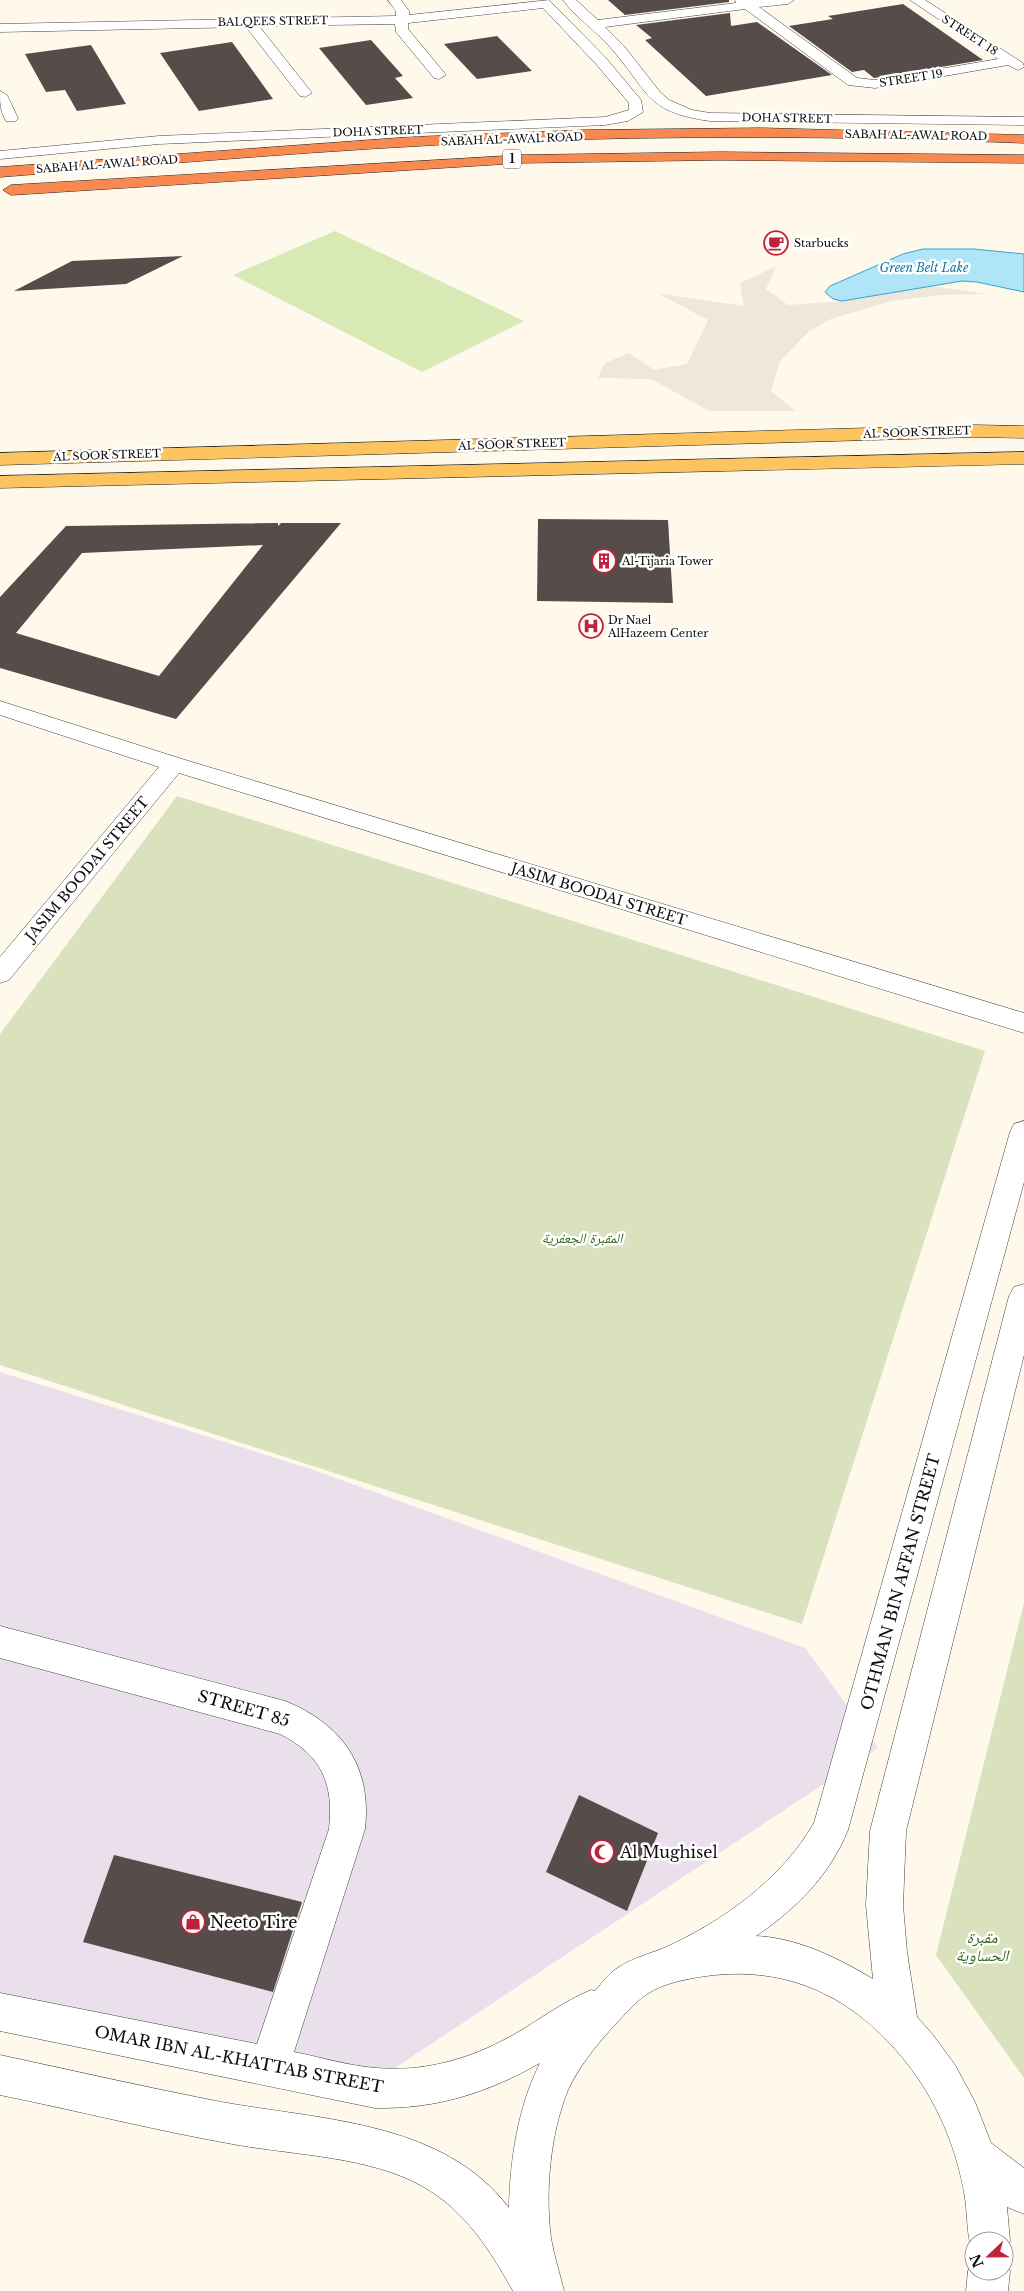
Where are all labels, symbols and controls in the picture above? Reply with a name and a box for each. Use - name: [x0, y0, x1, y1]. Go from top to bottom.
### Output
- street label: STREET 18: [939, 12, 1001, 58]
- street label: BALQEES STREET: [218, 13, 329, 29]
- street label: STREET 19: [878, 66, 944, 90]
- street label: DOHA STREET: [742, 110, 833, 126]
- street label: DOHA STREET: [332, 122, 424, 140]
- street label: SABAH AL-AWAL ROAD: [845, 127, 988, 143]
- street label: SABAH AL-AWAL ROAD: [441, 130, 584, 148]
- road number: 1: [503, 150, 521, 168]
- street label: SABAH AL-AWAL ROAD: [35, 152, 179, 176]
- cafe icon: Starbucks: [763, 230, 789, 256]
- place label: Starbucks: [794, 236, 849, 250]
- water label: Green Belt Lake: [880, 260, 969, 275]
- street label: AL SOOR STREET: [862, 423, 971, 441]
- street label: AL SOOR STREET: [457, 435, 566, 453]
- street label: AL SOOR STREET: [52, 446, 161, 464]
- building icon: Al-Tijaria Tower: [591, 548, 617, 574]
- place label: Al-Tijaria Tower: [621, 554, 714, 568]
- hospital icon: Dr Nael AlHazeem Center: [578, 613, 604, 639]
- place label: Dr Nael AlHazeem Center: [607, 613, 709, 640]
- street label: JASIM BOODAI STREET: [20, 793, 153, 946]
- street label: JASIM BOODAI STREET: [507, 858, 689, 929]
- park label: المقبرة الجعفرية: [542, 1229, 624, 1247]
- street label: OTHMAN BIN AFFAN STREET: [856, 1452, 944, 1712]
- street label: STREET 85: [196, 1685, 292, 1731]
- mosque icon: Al Mughisel: [589, 1839, 615, 1865]
- place label: Al Mughisel: [619, 1842, 718, 1862]
- shop icon: Neeto Tire: [180, 1909, 206, 1935]
- place label: Neeto Tire: [210, 1912, 297, 1932]
- park label: مقبرة الحساوية: [956, 1927, 1011, 1965]
- street label: OMAR IBN AL-KHATTAB STREET: [93, 2021, 385, 2097]
- north arrow: [964, 2231, 1014, 2281]
- text: N: [966, 2251, 988, 2270]

